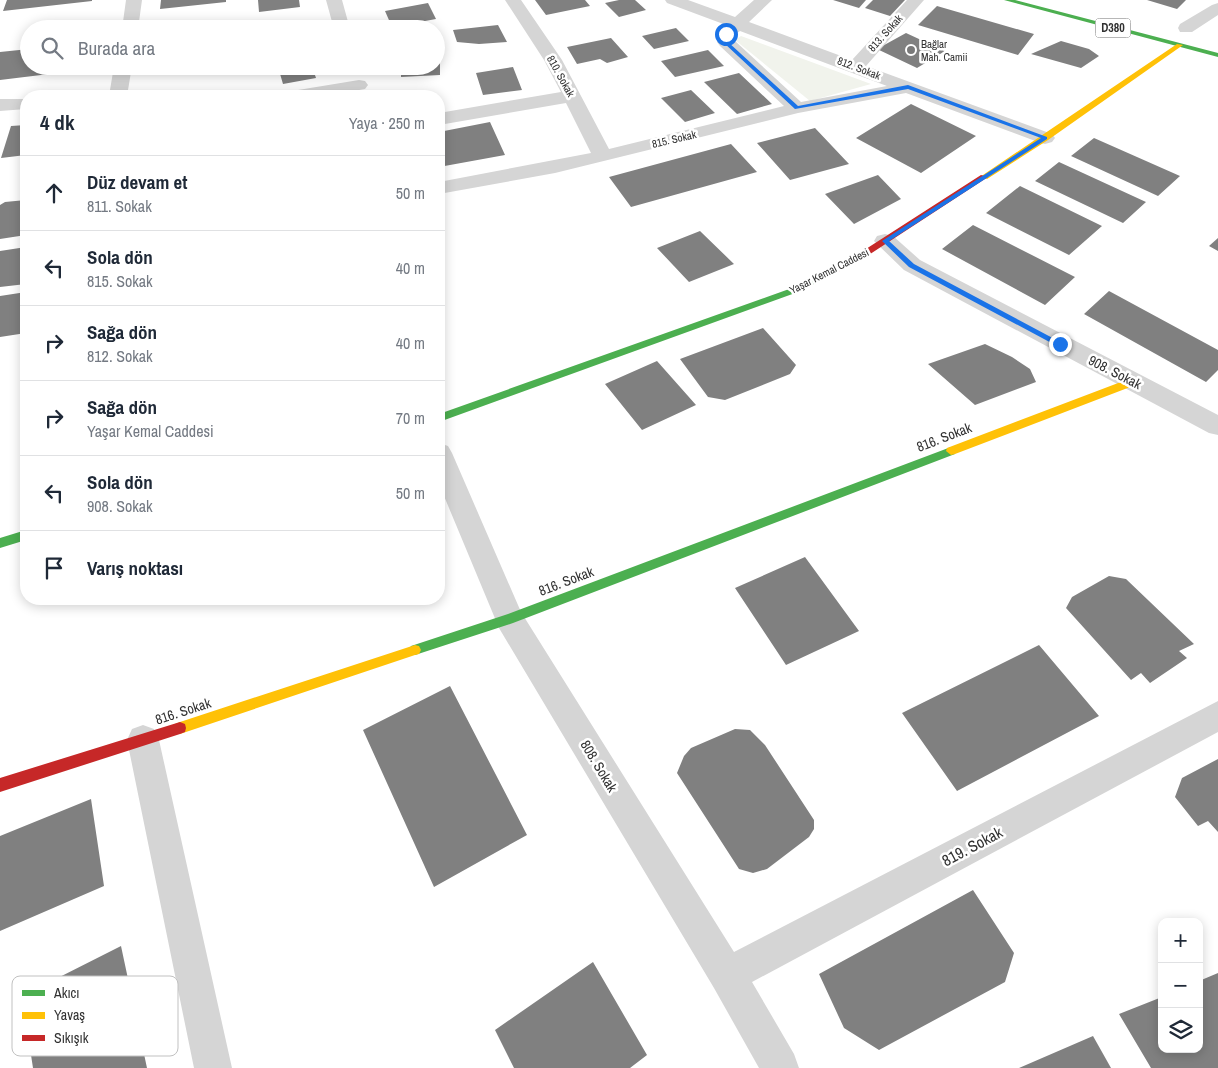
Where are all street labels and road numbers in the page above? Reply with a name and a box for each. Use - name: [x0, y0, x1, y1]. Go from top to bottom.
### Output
- street label: 813. Sokak: [865, 11, 906, 54]
- road number: D380: [1096, 18, 1130, 38]
- street label: 810. Sokak: [544, 53, 578, 100]
- street label: 812. Sokak: [835, 53, 883, 83]
- street label: 815. Sokak: [650, 127, 698, 151]
- street label: Yaşar Kemal Caddesi: [787, 245, 871, 297]
- street label: 908. Sokak: [1085, 351, 1145, 393]
- street label: 816. Sokak: [914, 418, 974, 456]
- street label: 816. Sokak: [536, 562, 596, 600]
- street label: 816. Sokak: [153, 693, 213, 728]
- street label: 808. Sokak: [576, 737, 622, 795]
- street label: 819. Sokak: [938, 821, 1007, 871]

